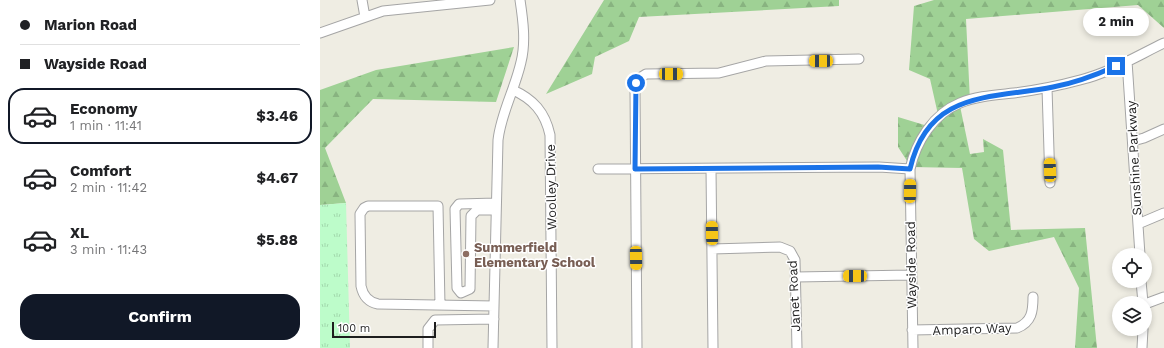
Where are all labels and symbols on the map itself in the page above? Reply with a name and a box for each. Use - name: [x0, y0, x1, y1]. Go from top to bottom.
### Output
- callout: 2 min: [1083, 8, 1149, 36]
- car: [809, 55, 833, 67]
- route end: [1107, 57, 1125, 75]
- car: [659, 68, 683, 80]
- route start: [627, 74, 645, 92]
- street label: Sunshine Parkway: [1123, 100, 1145, 216]
- street label: Woolley Drive: [543, 144, 559, 230]
- car: [1044, 158, 1056, 182]
- car: [904, 179, 916, 203]
- car: [706, 221, 718, 245]
- street label: Wayside Road: [903, 221, 919, 309]
- place label: Summerfield Elementary School: [474, 240, 596, 270]
- car: [630, 246, 642, 270]
- marker: Summerfield Elementary School: [461, 249, 471, 259]
- street label: Janet Road: [785, 260, 803, 332]
- car: [843, 270, 867, 282]
- scale bar: [332, 320, 436, 339]
- street label: Amparo Way: [932, 320, 1012, 338]

